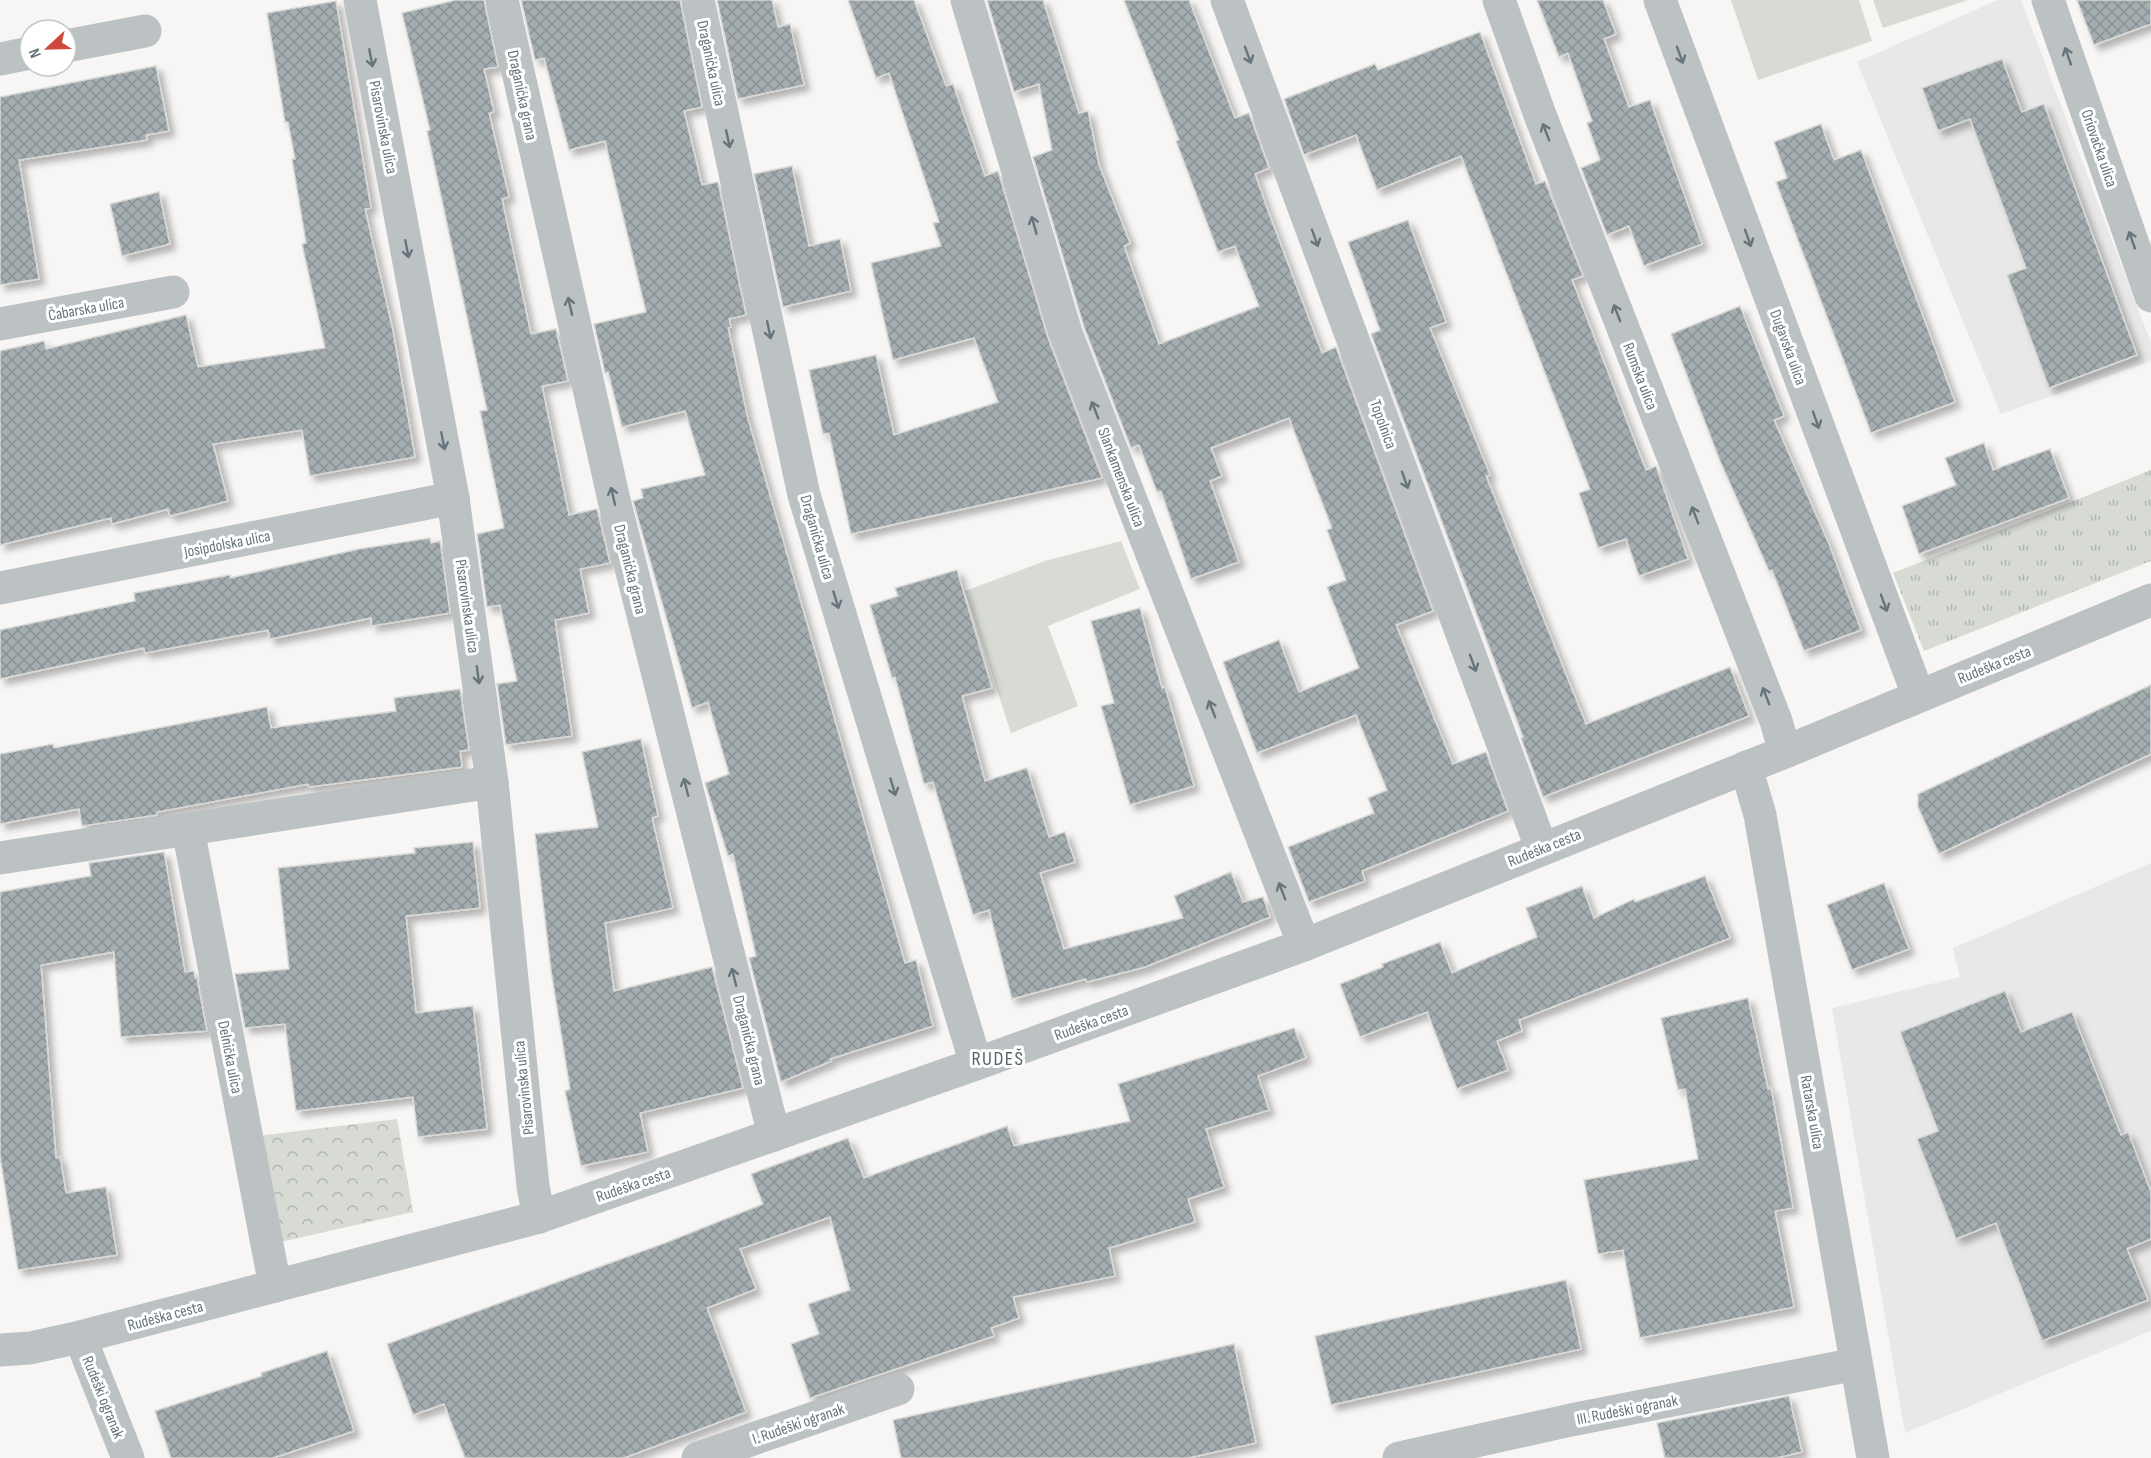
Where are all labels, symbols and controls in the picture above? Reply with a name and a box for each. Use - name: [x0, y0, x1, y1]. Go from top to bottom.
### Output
- north arrow: [18, 18, 78, 78]
- street label: Draganićka ulica: [692, 19, 729, 108]
- one-way arrow: [1243, 45, 1254, 64]
- one-way arrow: [1675, 45, 1686, 64]
- text: N: [25, 46, 46, 61]
- one-way arrow: [366, 47, 377, 67]
- one-way arrow: [2061, 47, 2072, 66]
- street label: Draganićka grana: [503, 49, 540, 142]
- street label: Pisarovinska ulica: [364, 79, 401, 175]
- street label: Oriovačka ulica: [2076, 107, 2121, 190]
- one-way arrow: [1540, 123, 1551, 141]
- one-way arrow: [723, 129, 734, 149]
- one-way arrow: [1028, 216, 1039, 235]
- one-way arrow: [1311, 228, 1322, 247]
- one-way arrow: [1743, 228, 1754, 246]
- one-way arrow: [2125, 231, 2136, 250]
- one-way arrow: [402, 239, 413, 258]
- street label: Čabarska ulica: [47, 293, 126, 325]
- one-way arrow: [563, 297, 575, 316]
- one-way arrow: [1611, 305, 1622, 323]
- street label: Dugavska ulica: [1765, 307, 1810, 388]
- one-way arrow: [764, 320, 775, 339]
- street label: Rumska ulica: [1618, 340, 1661, 413]
- street label: Topolnica: [1365, 398, 1400, 451]
- one-way arrow: [1089, 401, 1100, 419]
- one-way arrow: [1811, 411, 1822, 429]
- street label: Slankamenska ulica: [1093, 425, 1148, 530]
- one-way arrow: [437, 431, 448, 450]
- one-way arrow: [1400, 470, 1411, 489]
- one-way arrow: [607, 487, 619, 506]
- street label: Draganićka ulica: [795, 493, 838, 582]
- one-way arrow: [1689, 506, 1700, 524]
- street label: Draganićka grana: [609, 523, 650, 616]
- street label: Josipdolska ulica: [182, 527, 272, 562]
- street label: Pisarovinska ulica: [451, 558, 482, 654]
- one-way arrow: [831, 591, 842, 610]
- one-way arrow: [1879, 593, 1890, 612]
- street label: Rudeška cesta: [1955, 642, 2034, 689]
- one-way arrow: [1468, 653, 1479, 671]
- one-way arrow: [472, 665, 483, 685]
- one-way arrow: [1760, 688, 1771, 706]
- one-way arrow: [1206, 700, 1217, 719]
- one-way arrow: [888, 777, 899, 796]
- one-way arrow: [680, 778, 692, 797]
- street label: Rudeška cesta: [1505, 825, 1584, 872]
- one-way arrow: [1276, 882, 1287, 900]
- one-way arrow: [727, 967, 739, 986]
- street label: Draganićka grana: [728, 994, 769, 1087]
- street label: Rudeška cesta: [1052, 1001, 1131, 1046]
- street label: Delnička ulica: [213, 1019, 246, 1095]
- street label: Pisarovinska ulica: [510, 1040, 539, 1136]
- district label: RUDEŠ: [971, 1047, 1025, 1071]
- street label: Ratarska ulica: [1796, 1074, 1827, 1151]
- street label: Rudeška cesta: [594, 1164, 673, 1207]
- street label: Rudeška cesta: [126, 1297, 205, 1336]
- street label: Rudeški ogranak: [77, 1354, 128, 1442]
- street label: III. Rudeški ogranak: [1575, 1391, 1679, 1430]
- street label: I. Rudeški ogranak: [750, 1400, 847, 1449]

